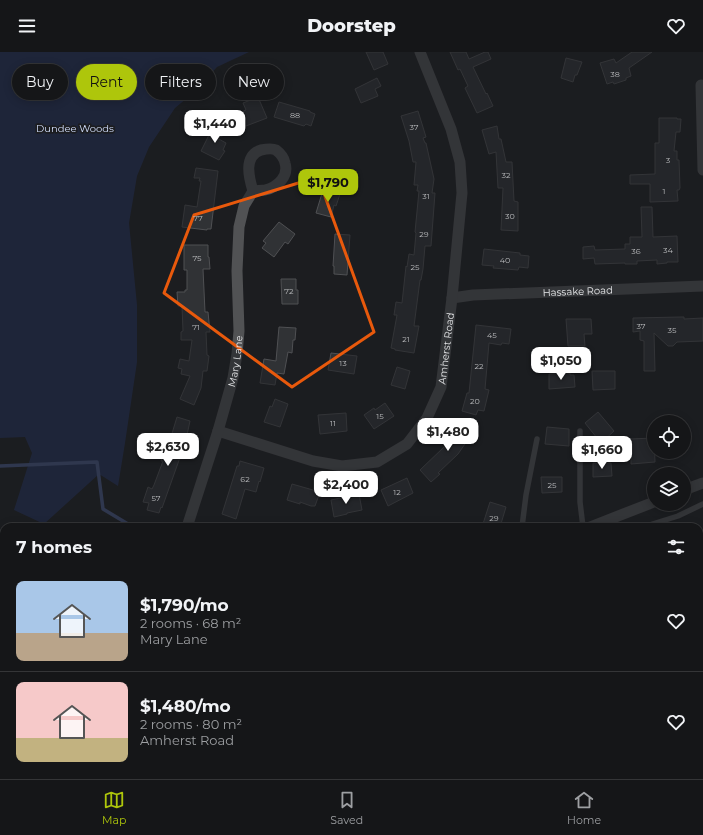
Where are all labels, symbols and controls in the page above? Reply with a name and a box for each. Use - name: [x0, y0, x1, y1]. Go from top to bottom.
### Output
- icon: menu: [16, 15, 38, 37]
- text: Doorstep: [307, 15, 396, 37]
- icon: heart: [665, 15, 687, 37]
- chip: Buy: [12, 64, 68, 100]
- chip: Rent: [76, 64, 137, 100]
- chip: Filters: [145, 64, 216, 100]
- chip: New: [224, 64, 284, 100]
- house number: 38: [610, 69, 620, 79]
- pin: $1,440: [182, 110, 248, 144]
- house number: 88: [290, 110, 300, 120]
- text: $1,440: [193, 115, 237, 131]
- park label: Dundee Woods: [36, 122, 114, 135]
- house number: 37: [409, 122, 419, 132]
- house number: 3: [666, 155, 671, 165]
- pin: $1,790: [295, 169, 361, 203]
- house number: 32: [501, 170, 511, 180]
- text: $1,790: [307, 174, 349, 190]
- house number: 1: [663, 186, 665, 196]
- house number: 31: [422, 191, 430, 201]
- house number: 30: [505, 211, 515, 221]
- house number: 77: [193, 213, 203, 223]
- house number: 29: [419, 229, 429, 239]
- house number: 34: [663, 245, 674, 255]
- house number: 36: [631, 246, 641, 256]
- house number: 75: [192, 253, 202, 263]
- house number: 40: [500, 255, 510, 265]
- house number: 25: [410, 262, 420, 272]
- street label: Hassake Road: [542, 283, 613, 299]
- house number: 72: [284, 286, 294, 296]
- street label: Amherst Road: [435, 312, 457, 385]
- house number: 37: [636, 321, 646, 331]
- house number: 71: [192, 322, 200, 332]
- house number: 35: [668, 325, 677, 335]
- house number: 45: [487, 330, 497, 340]
- house number: 21: [402, 334, 410, 344]
- street label: Mary Lane: [224, 335, 245, 388]
- pin: $1,050: [528, 347, 594, 381]
- text: $1,050: [540, 352, 582, 368]
- house number: 13: [339, 358, 347, 368]
- house number: 22: [474, 361, 484, 371]
- house number: 20: [470, 396, 480, 406]
- house number: 15: [376, 411, 384, 421]
- map controls: [647, 415, 691, 511]
- button: locate: [647, 415, 691, 459]
- house number: 11: [330, 418, 336, 428]
- pin: $1,480: [415, 418, 481, 452]
- text: $1,480: [426, 423, 470, 439]
- pin: $2,630: [135, 433, 201, 467]
- pin: $1,660: [569, 436, 635, 470]
- text: $2,630: [146, 438, 190, 454]
- text: $1,660: [581, 441, 623, 457]
- button: layers: [647, 467, 691, 511]
- pin: $2,400: [313, 471, 379, 505]
- house number: 62: [240, 474, 250, 484]
- text: $2,400: [323, 476, 369, 492]
- house number: 25: [547, 480, 557, 490]
- house number: 12: [393, 487, 401, 497]
- house number: 57: [151, 493, 161, 503]
- house number: 29: [489, 513, 499, 523]
- icon: filters: [665, 536, 687, 558]
- text: 7 homes: [16, 537, 92, 557]
- text: $1,790/mo: [140, 595, 229, 615]
- icon: home: [48, 597, 96, 645]
- icon: heart: [665, 610, 687, 632]
- text: 2 rooms · 68 m²: [140, 615, 241, 631]
- text: Mary Lane: [140, 631, 208, 647]
- text: $1,480/mo: [140, 696, 231, 716]
- icon: home: [48, 698, 96, 746]
- icon: heart: [665, 711, 687, 733]
- text: 2 rooms · 80 m²: [140, 716, 242, 732]
- text: Amherst Road: [140, 732, 234, 748]
- tab: Map: [102, 789, 126, 827]
- tab: Saved: [330, 789, 363, 827]
- tab: Home: [567, 789, 601, 827]

